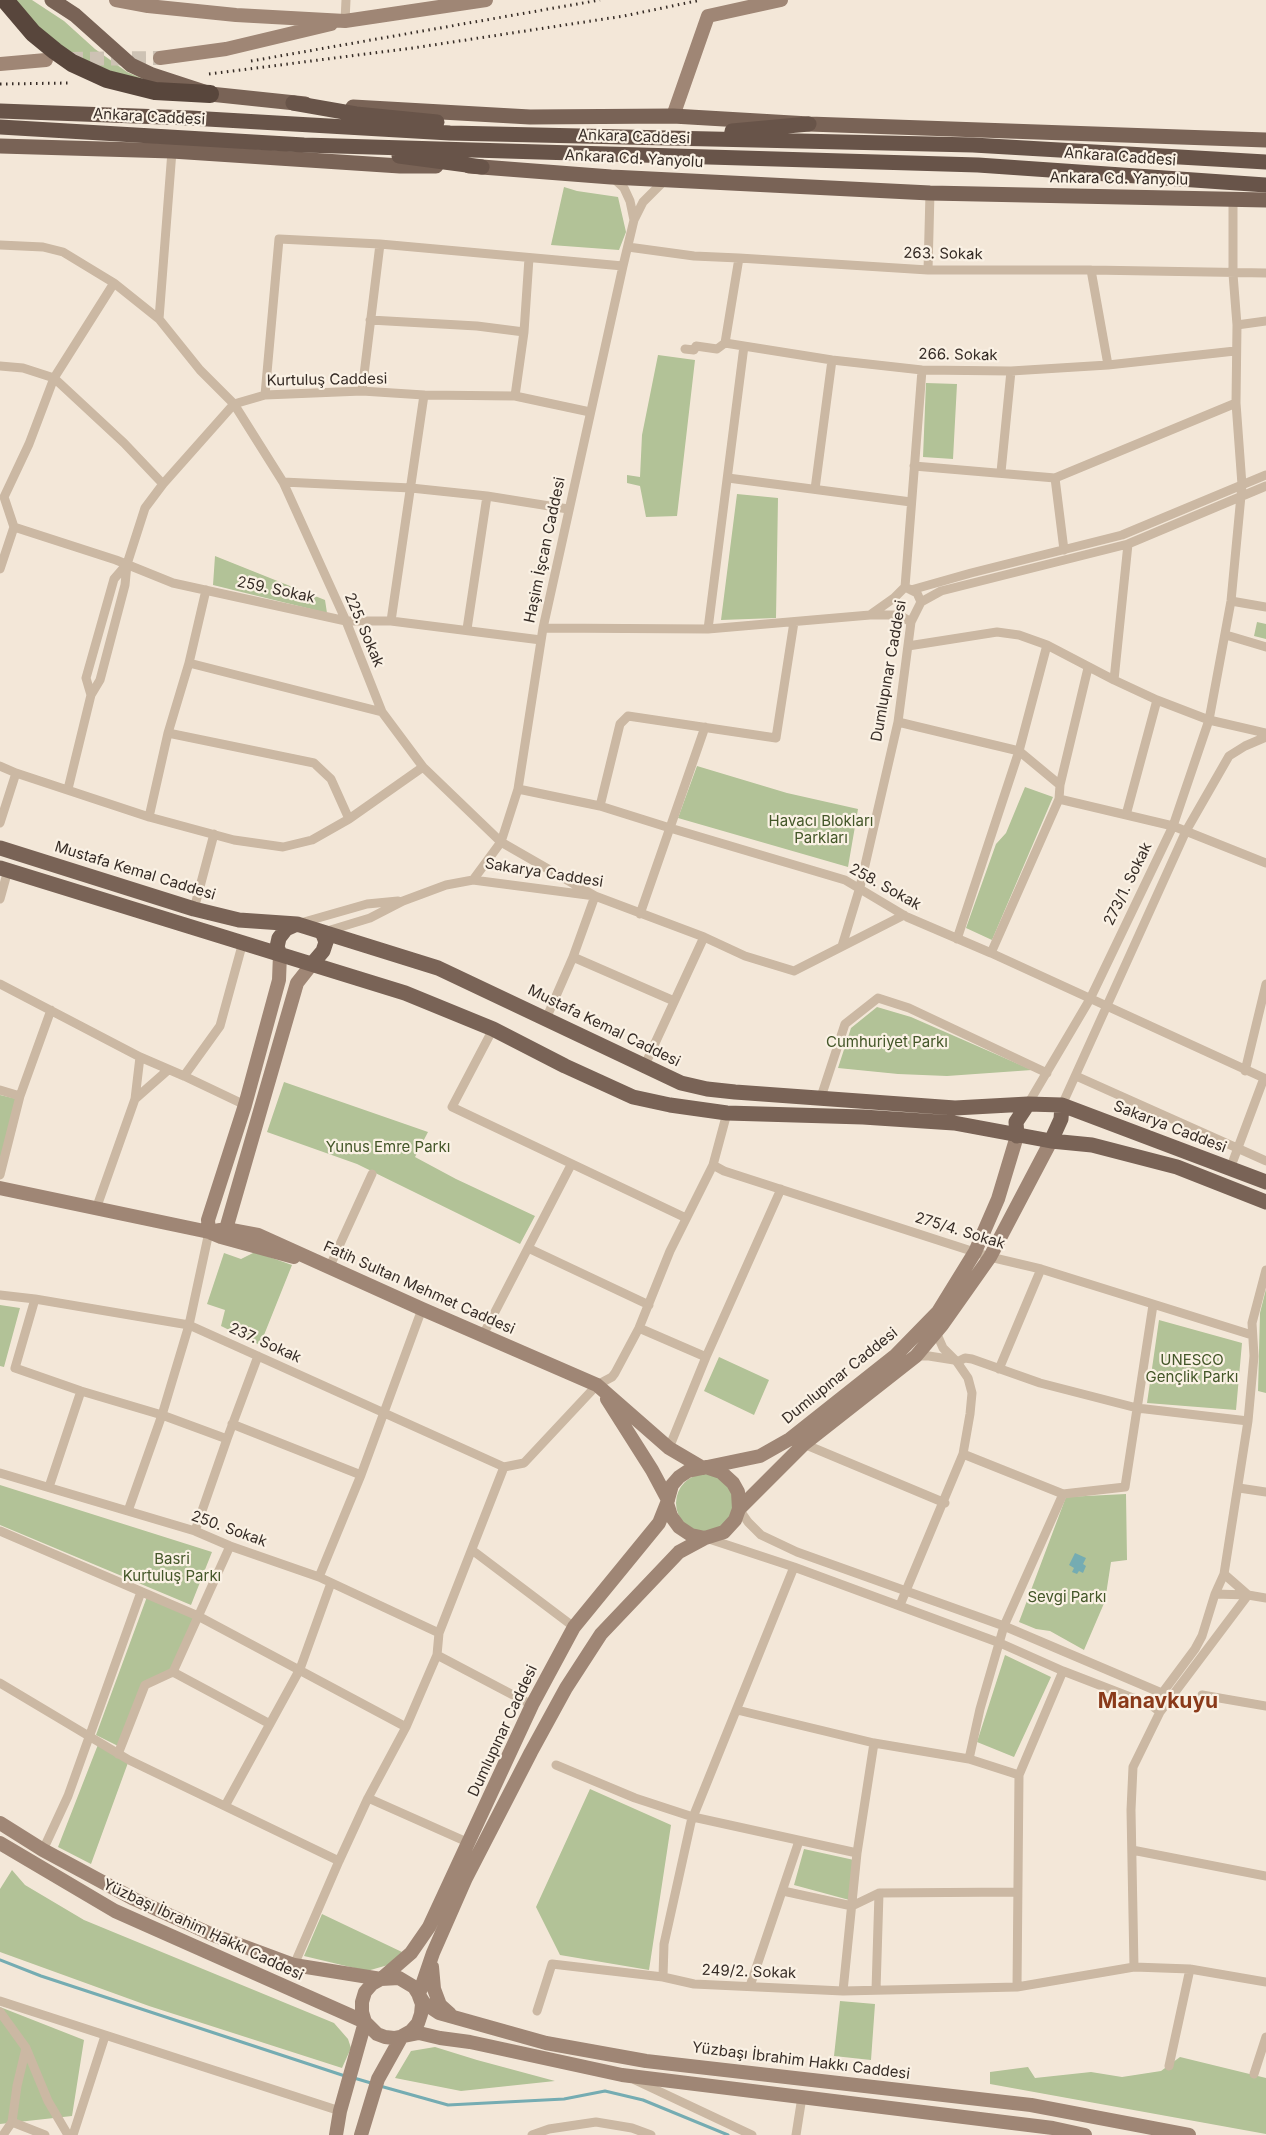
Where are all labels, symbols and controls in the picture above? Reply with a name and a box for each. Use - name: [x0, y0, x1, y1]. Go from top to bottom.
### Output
- street label: Ankara Caddesi: [93, 105, 205, 129]
- street label: Ankara Caddesi: [578, 126, 690, 148]
- street label: Ankara Caddesi: [1063, 144, 1177, 170]
- street label: Ankara Cd. Yanyolu: [564, 146, 704, 172]
- street label: Ankara Cd. Yanyolu: [1050, 169, 1188, 189]
- street label: 263. Sokak: [903, 244, 983, 264]
- street label: 266. Sokak: [918, 345, 998, 365]
- street label: Kurtuluş Caddesi: [266, 370, 388, 390]
- street label: Haşim İşcan Caddesi: [521, 475, 569, 625]
- street label: 259. Sokak: [235, 573, 317, 607]
- street label: 225. Sokak: [340, 590, 388, 670]
- street label: Dumlupınar Caddesi: [868, 599, 910, 743]
- park label: Havacı Blokları Parkları: [769, 812, 873, 847]
- street label: Mustafa Kemal Caddesi: [52, 838, 218, 904]
- street label: 273/1. Sokak: [1100, 840, 1156, 928]
- street label: Sakarya Caddesi: [484, 855, 604, 891]
- street label: 258. Sokak: [846, 860, 924, 914]
- street label: Mustafa Kemal Caddesi: [525, 981, 683, 1071]
- park label: Cumhuriyet Parkı: [826, 1033, 948, 1051]
- street label: Sakarya Caddesi: [1111, 1097, 1229, 1157]
- park label: Yunus Emre Parkı: [326, 1138, 450, 1156]
- street label: 275/4. Sokak: [913, 1209, 1007, 1253]
- street label: Fatih Sultan Mehmet Caddesi: [321, 1238, 517, 1338]
- street label: 237. Sokak: [226, 1319, 304, 1367]
- street label: Dumlupınar Caddesi: [779, 1324, 901, 1428]
- park label: UNESCO Gençlik Parkı: [1146, 1351, 1238, 1386]
- street label: 250. Sokak: [189, 1507, 269, 1551]
- park label: Basri Kurtuluş Parkı: [123, 1550, 221, 1585]
- park label: Sevgi Parkı: [1027, 1588, 1107, 1606]
- street label: Dumlupınar Caddesi: [465, 1662, 541, 1800]
- district label: Manavkuyu: [1098, 1689, 1218, 1715]
- street label: Yüzbaşı İbrahim Hakkı Caddesi: [100, 1875, 306, 1985]
- street label: 249/2. Sokak: [701, 1961, 797, 1983]
- street label: Yüzbaşı İbrahim Hakkı Caddesi: [691, 2039, 911, 2083]

